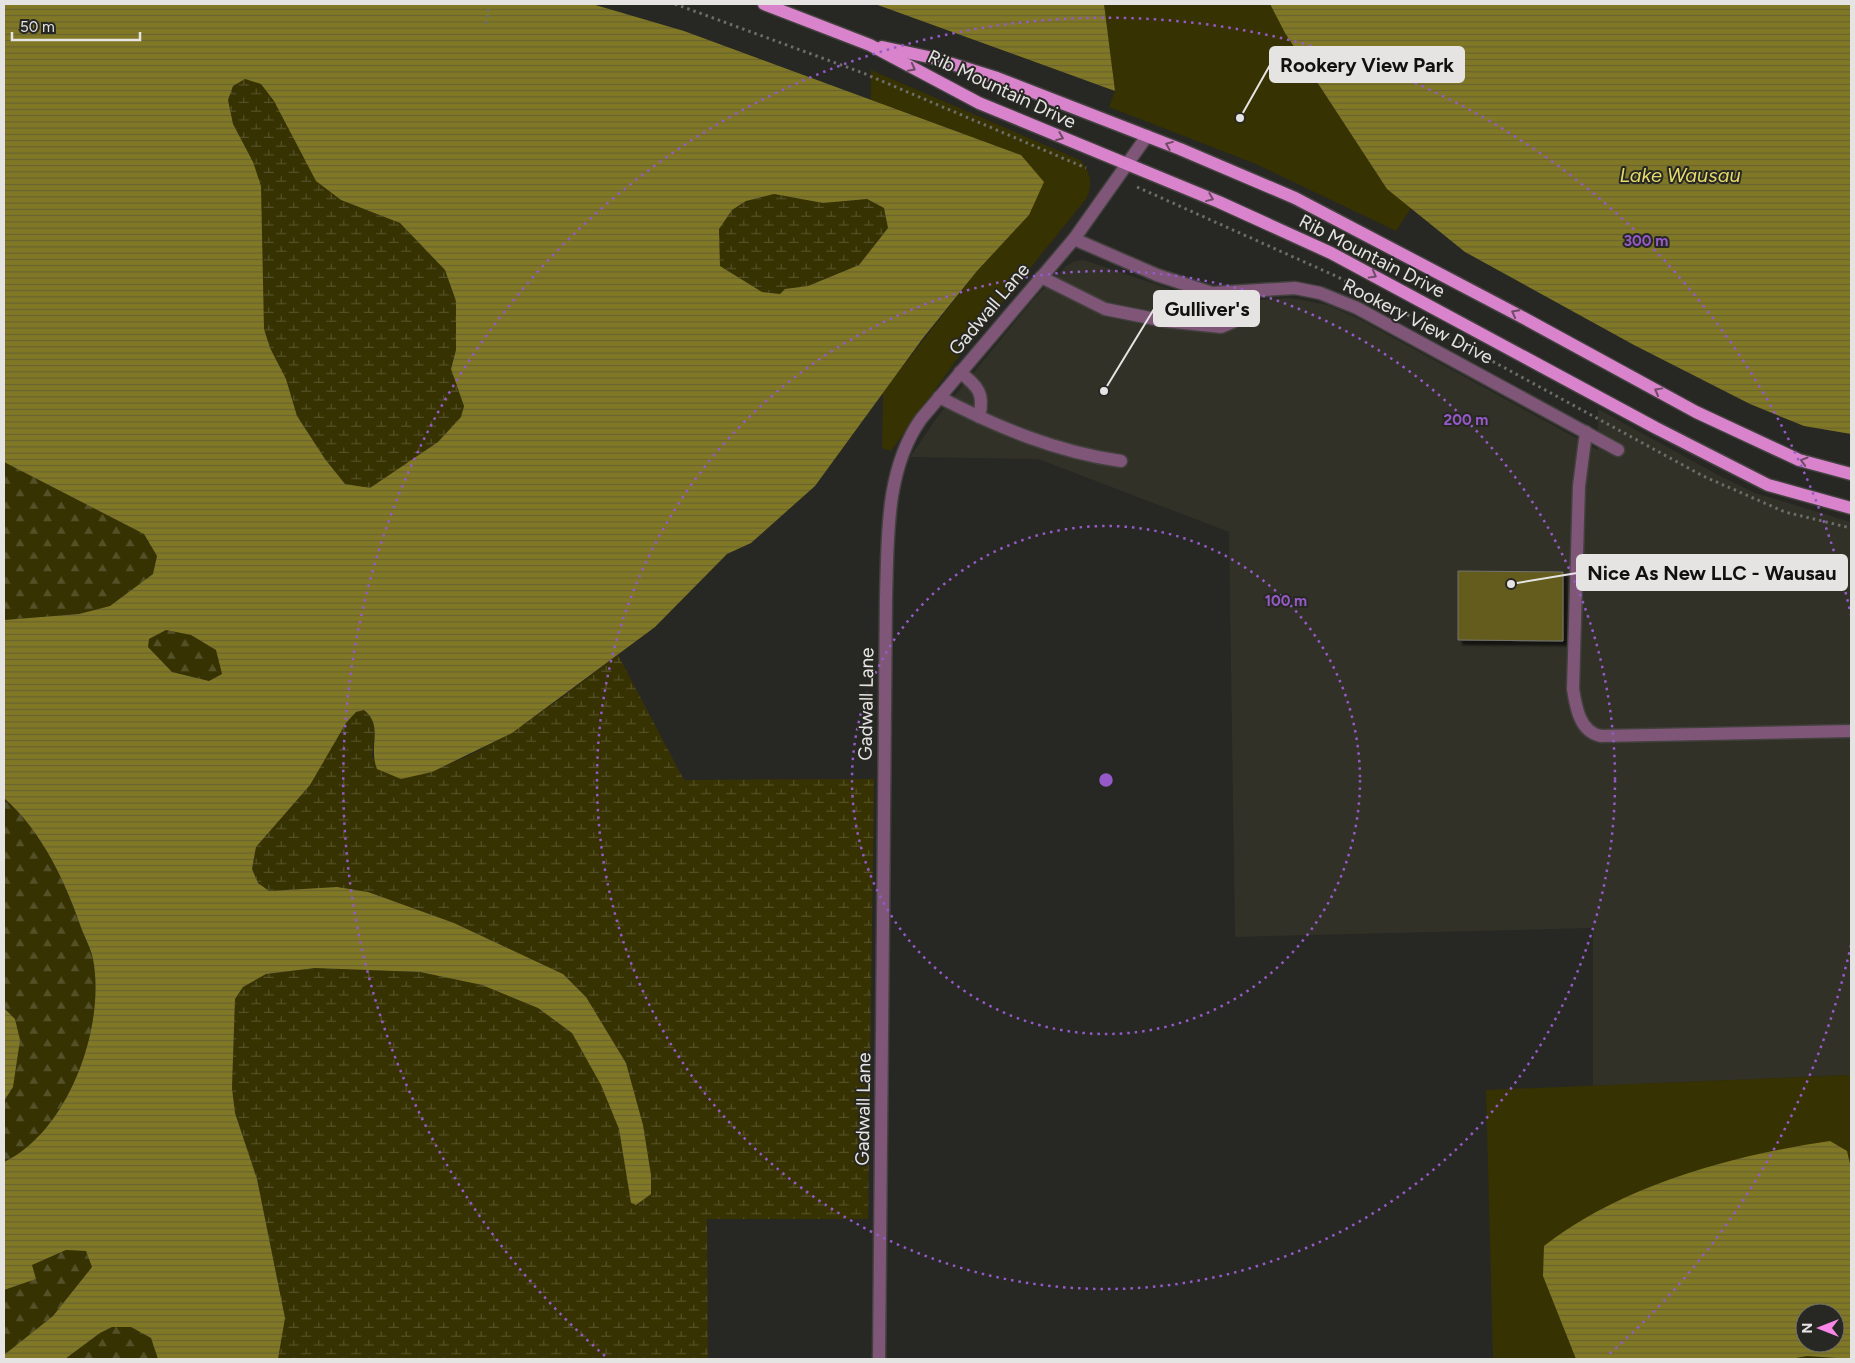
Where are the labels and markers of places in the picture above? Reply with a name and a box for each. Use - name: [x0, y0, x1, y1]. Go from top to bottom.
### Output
- callout: Rookery View Park: [1270, 47, 1464, 82]
- callout: Gulliver's: [1154, 291, 1259, 326]
- callout: Nice As New LLC - Wausau: [1577, 555, 1847, 590]
- centre of rings: [1097, 771, 1115, 789]

